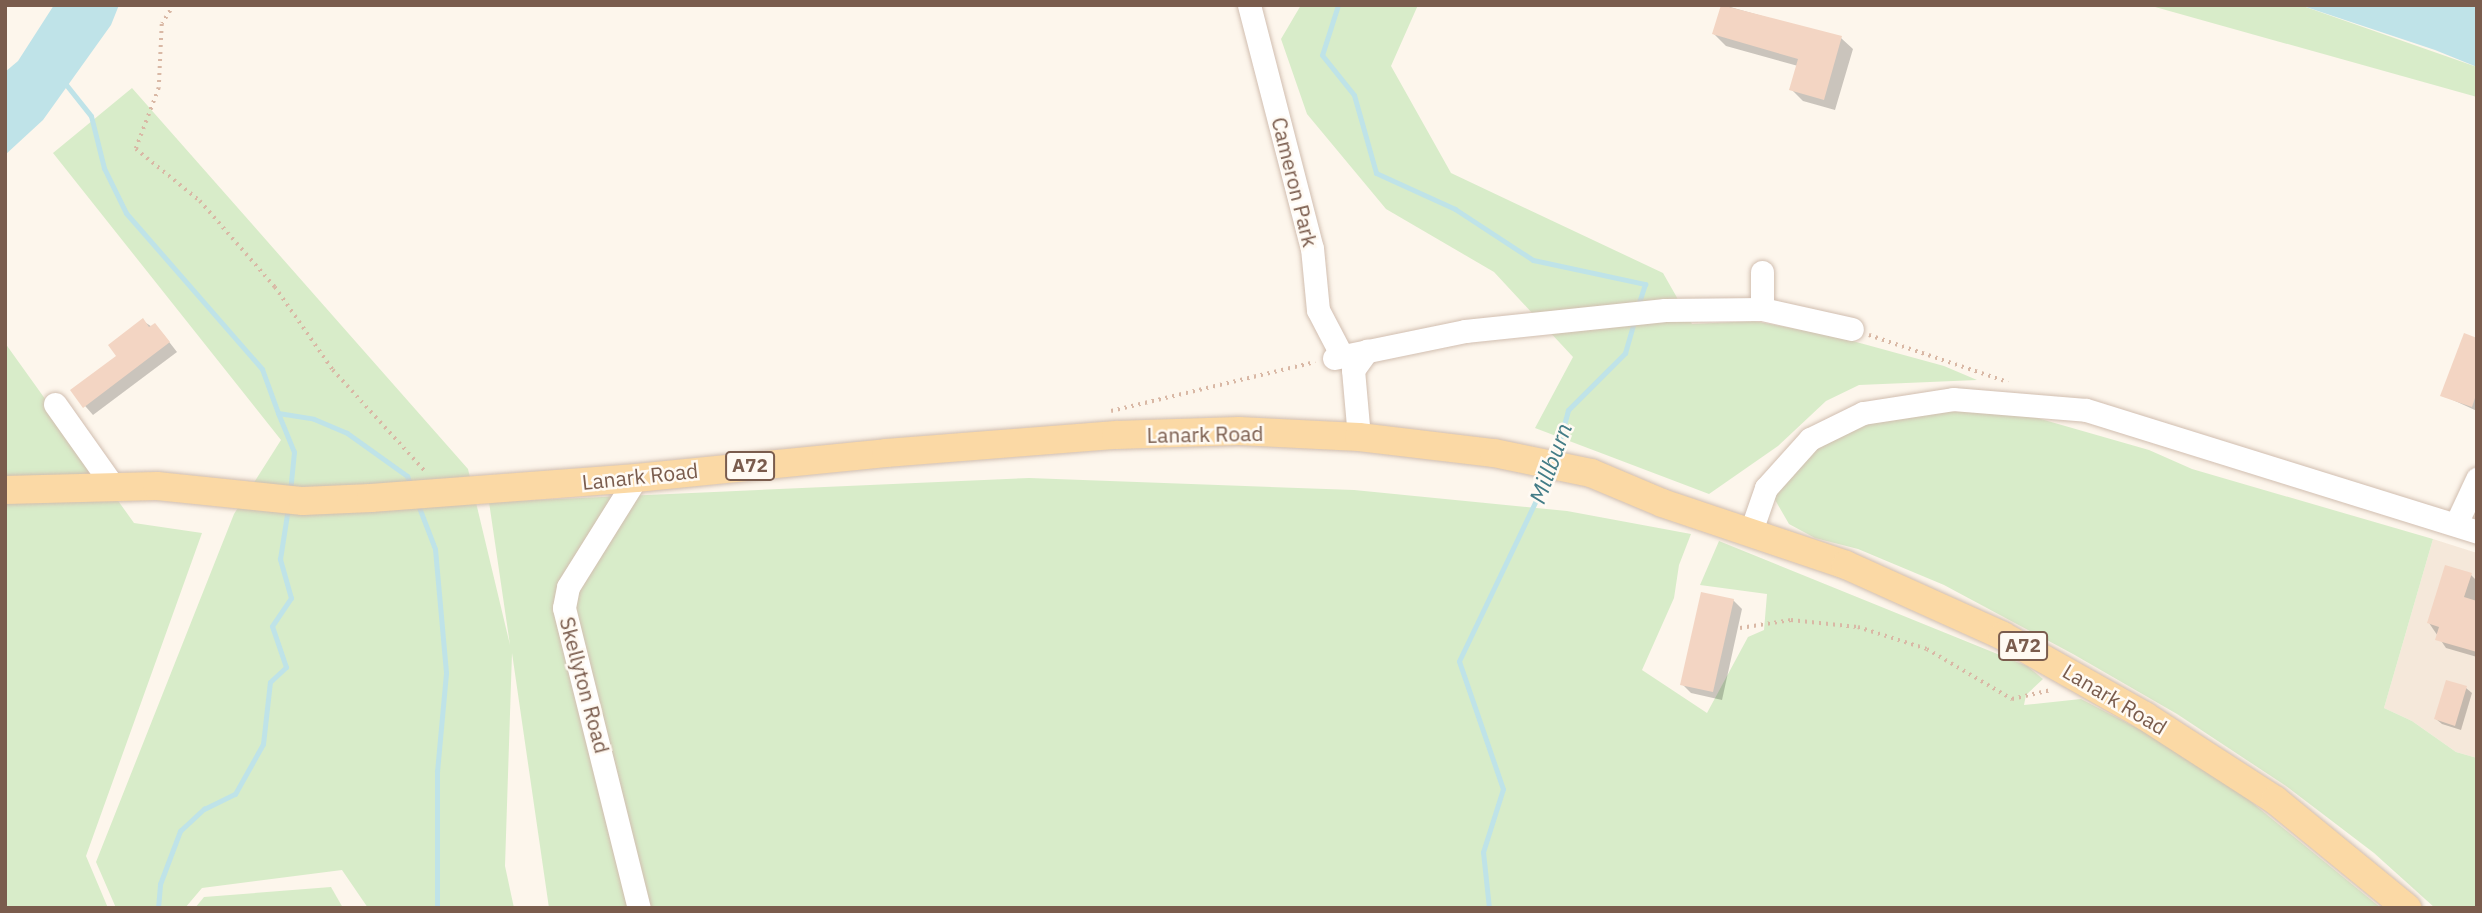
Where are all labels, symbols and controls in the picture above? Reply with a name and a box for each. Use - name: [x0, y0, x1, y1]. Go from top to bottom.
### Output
- street label: Cameron Park: [1267, 114, 1323, 250]
- water label: Millburn: [1523, 419, 1577, 507]
- street label: Lanark Road: [1146, 420, 1264, 448]
- road number: A72: [724, 450, 776, 481]
- street label: Lanark Road: [581, 457, 699, 495]
- street label: Skellyton Road: [555, 614, 615, 756]
- road number: A72: [1997, 631, 2049, 662]
- street label: Lanark Road: [2058, 658, 2172, 740]

